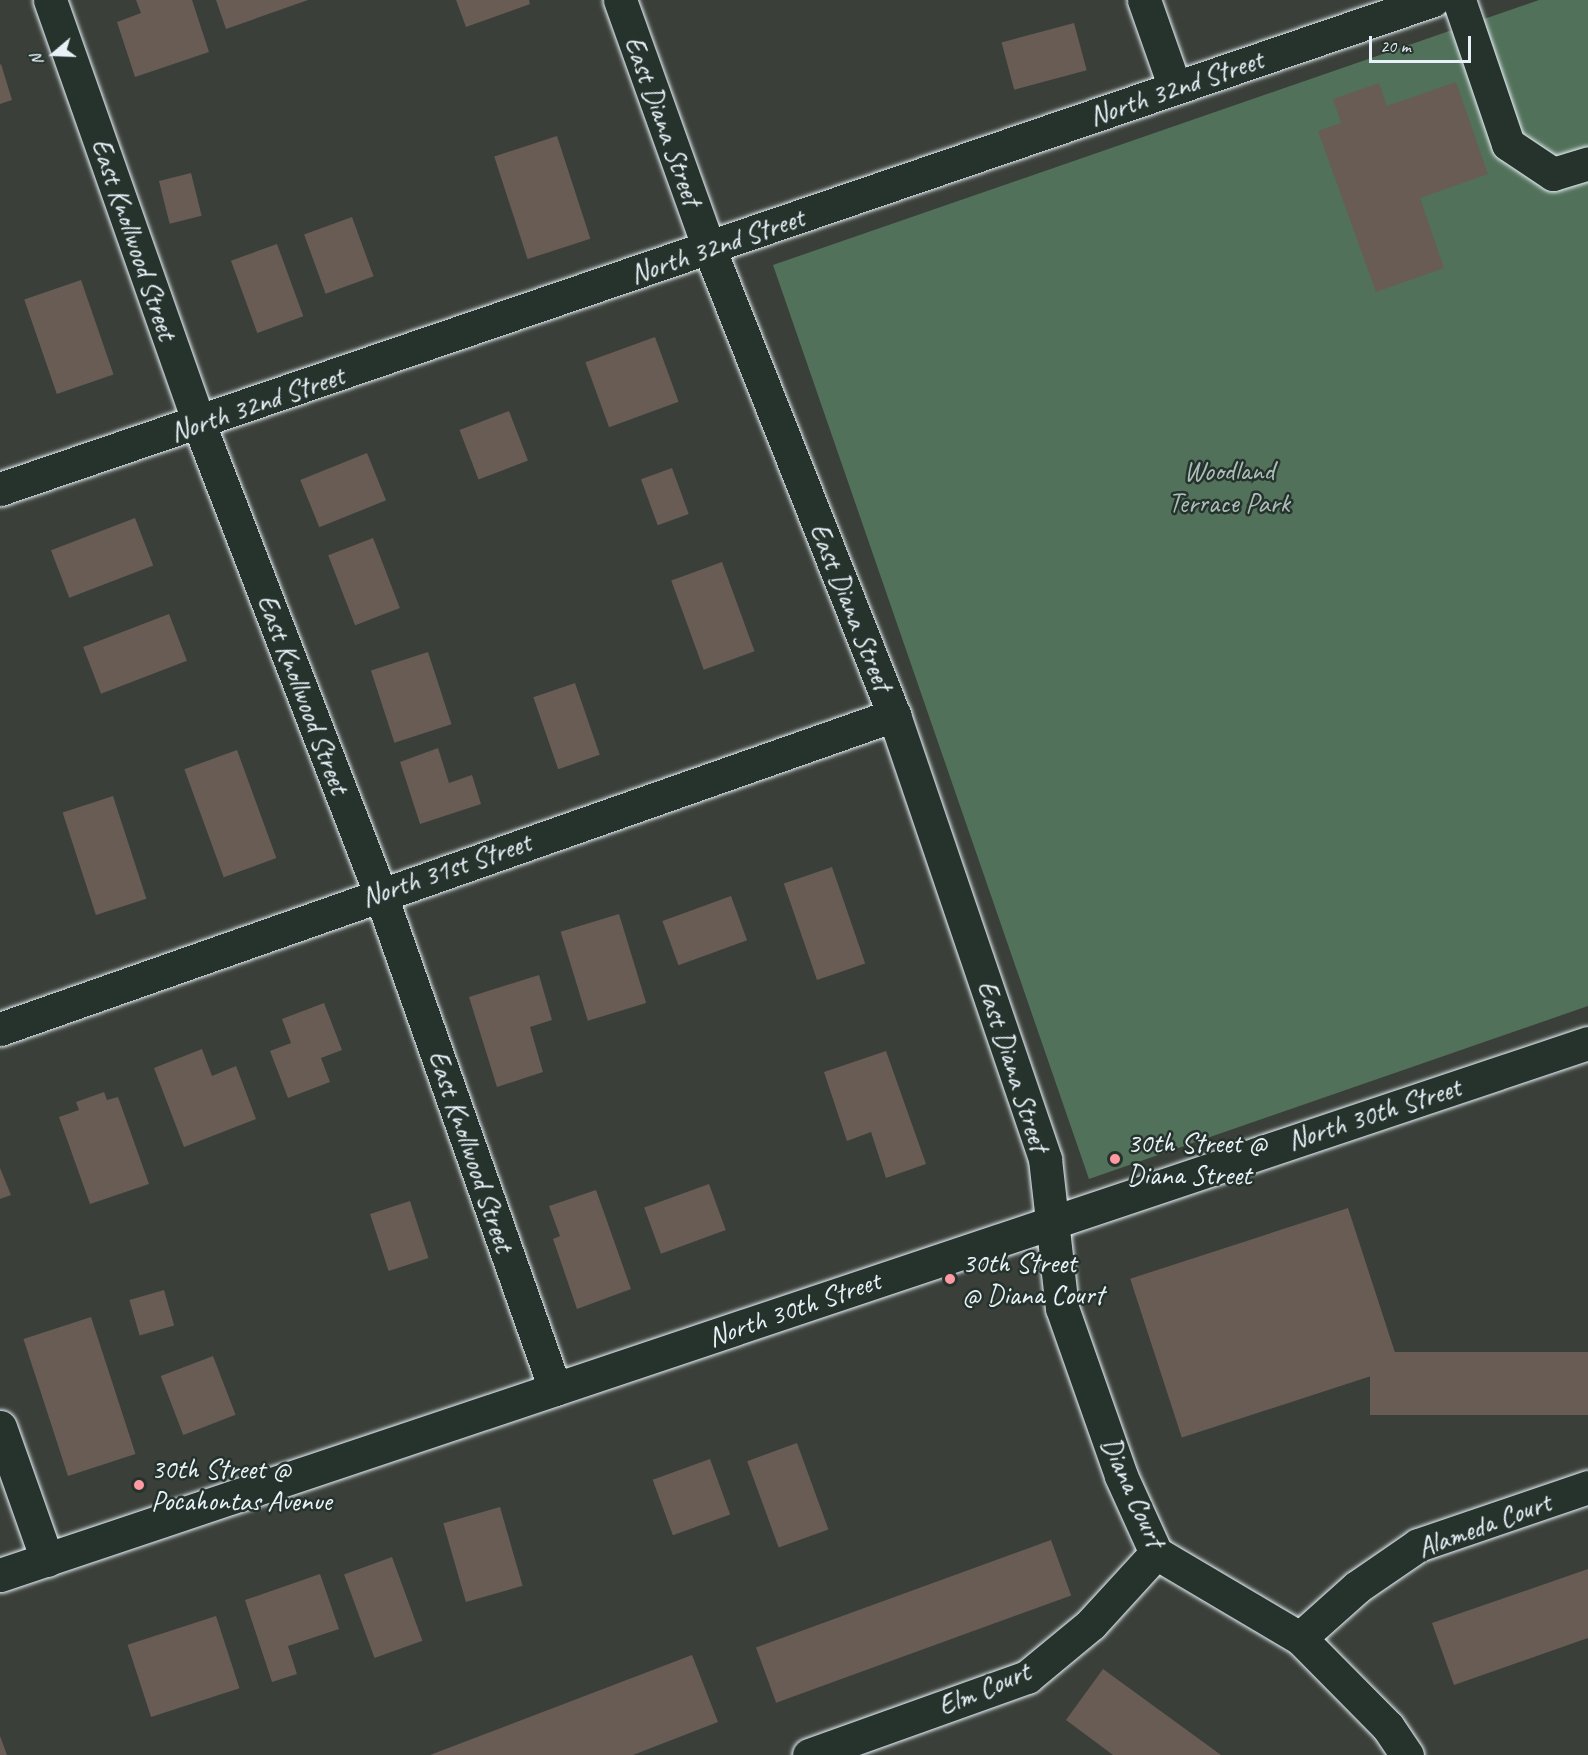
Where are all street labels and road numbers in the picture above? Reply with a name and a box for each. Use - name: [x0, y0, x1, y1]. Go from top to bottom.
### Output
- street label: East Diana Street: [617, 32, 709, 210]
- street label: North 32nd Street: [1084, 42, 1268, 134]
- street label: East Knollwood Street: [84, 134, 184, 344]
- street label: North 32nd Street: [625, 200, 809, 292]
- street label: North 32nd Street: [165, 358, 349, 450]
- street label: East Diana Street: [802, 518, 900, 696]
- street label: East Knollwood Street: [250, 590, 356, 798]
- street label: North 31st Street: [357, 825, 535, 915]
- street label: East Diana Street: [970, 976, 1056, 1156]
- street label: East Knollwood Street: [421, 1046, 521, 1256]
- street label: North 30th Street: [1283, 1070, 1465, 1158]
- street label: North 30th Street: [703, 1264, 885, 1354]
- street label: Diana Court: [1094, 1432, 1172, 1552]
- street label: Alameda Court: [1413, 1485, 1555, 1565]
- street label: Elm Court: [933, 1655, 1035, 1723]

